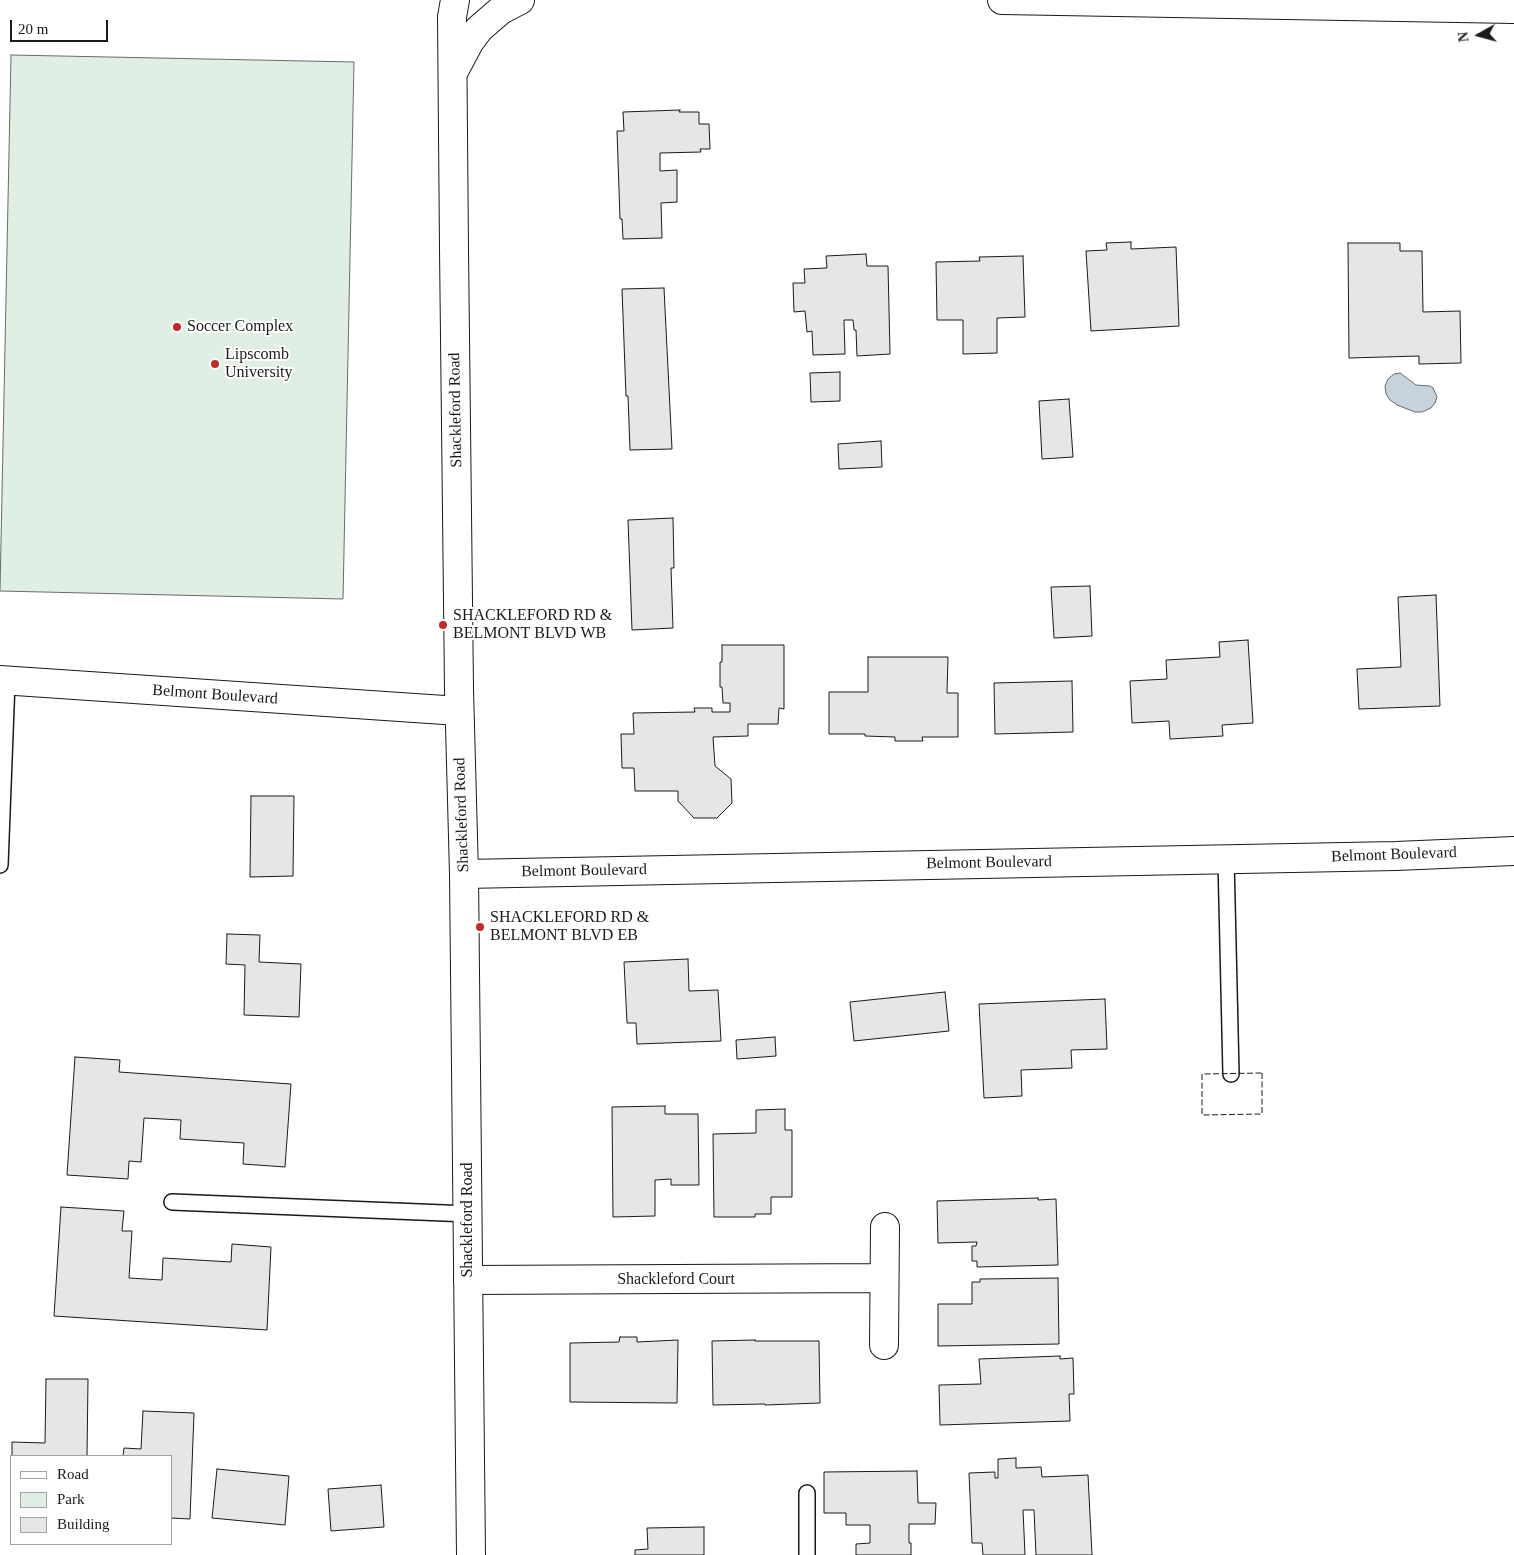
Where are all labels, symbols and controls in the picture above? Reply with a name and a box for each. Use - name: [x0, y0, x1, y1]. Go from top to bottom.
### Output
- scale bar: [12, 10, 110, 42]
- north arrow: [1454, 10, 1504, 60]
- text: 20 m: [18, 21, 48, 37]
- text: N: [1456, 31, 1472, 43]
- place label: Soccer Complex: [187, 317, 293, 337]
- marker: Soccer Complex: [171, 321, 183, 333]
- place label: Lipscomb University: [225, 345, 293, 383]
- street label: Shackleford Road: [445, 352, 467, 468]
- marker: Lipscomb University: [209, 358, 221, 370]
- place label: SHACKLEFORD RD & BELMONT BLVD WB: [453, 606, 612, 644]
- marker: SHACKLEFORD RD & BELMONT BLVD WB: [437, 619, 449, 631]
- street label: Belmont Boulevard: [152, 681, 278, 709]
- street label: Shackleford Road: [450, 757, 474, 873]
- street label: Belmont Boulevard: [1331, 843, 1457, 867]
- street label: Belmont Boulevard: [926, 852, 1052, 874]
- street label: Belmont Boulevard: [521, 860, 647, 882]
- place label: SHACKLEFORD RD & BELMONT BLVD EB: [490, 908, 649, 946]
- marker: SHACKLEFORD RD & BELMONT BLVD EB: [474, 921, 486, 933]
- street label: Shackleford Road: [458, 1162, 478, 1278]
- street label: Shackleford Court: [617, 1270, 735, 1290]
- legend: [10, 1455, 172, 1545]
- text: Road: [57, 1466, 89, 1482]
- text: Park: [57, 1491, 85, 1507]
- text: Building: [57, 1516, 110, 1532]

